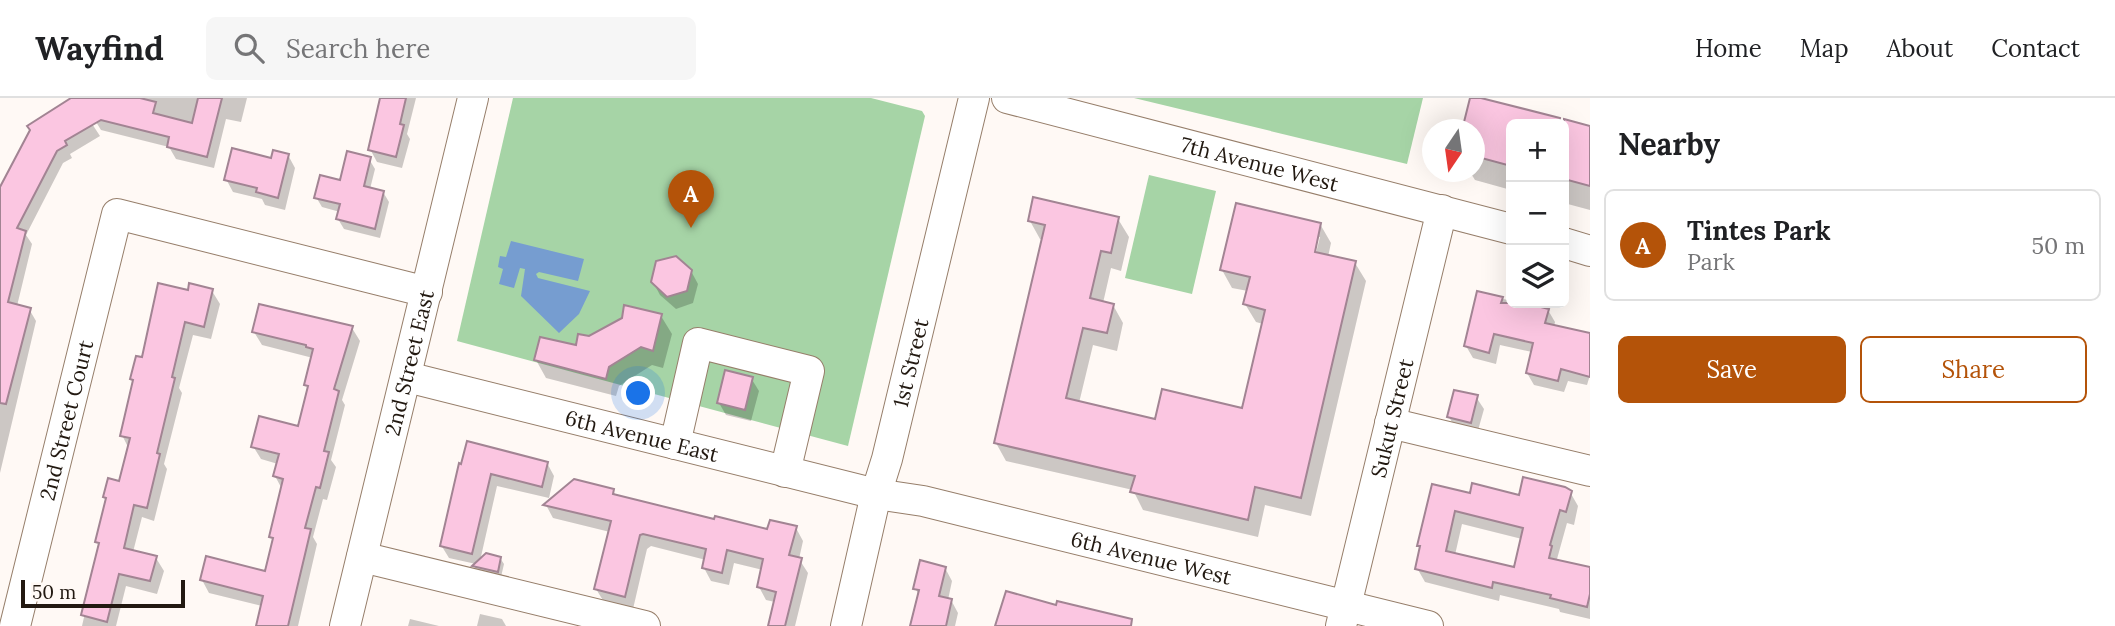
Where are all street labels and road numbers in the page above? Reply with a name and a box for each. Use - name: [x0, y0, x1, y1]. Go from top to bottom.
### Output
- street label: 7th Avenue West: [1178, 130, 1342, 197]
- street label: 2nd Street East: [378, 286, 440, 438]
- street label: 1st Street: [886, 315, 934, 410]
- street label: 2nd Street Court: [33, 336, 99, 503]
- street label: Sukut Street: [1364, 355, 1419, 480]
- street label: 6th Avenue East: [562, 403, 722, 468]
- street label: 6th Avenue West: [1068, 525, 1235, 591]

